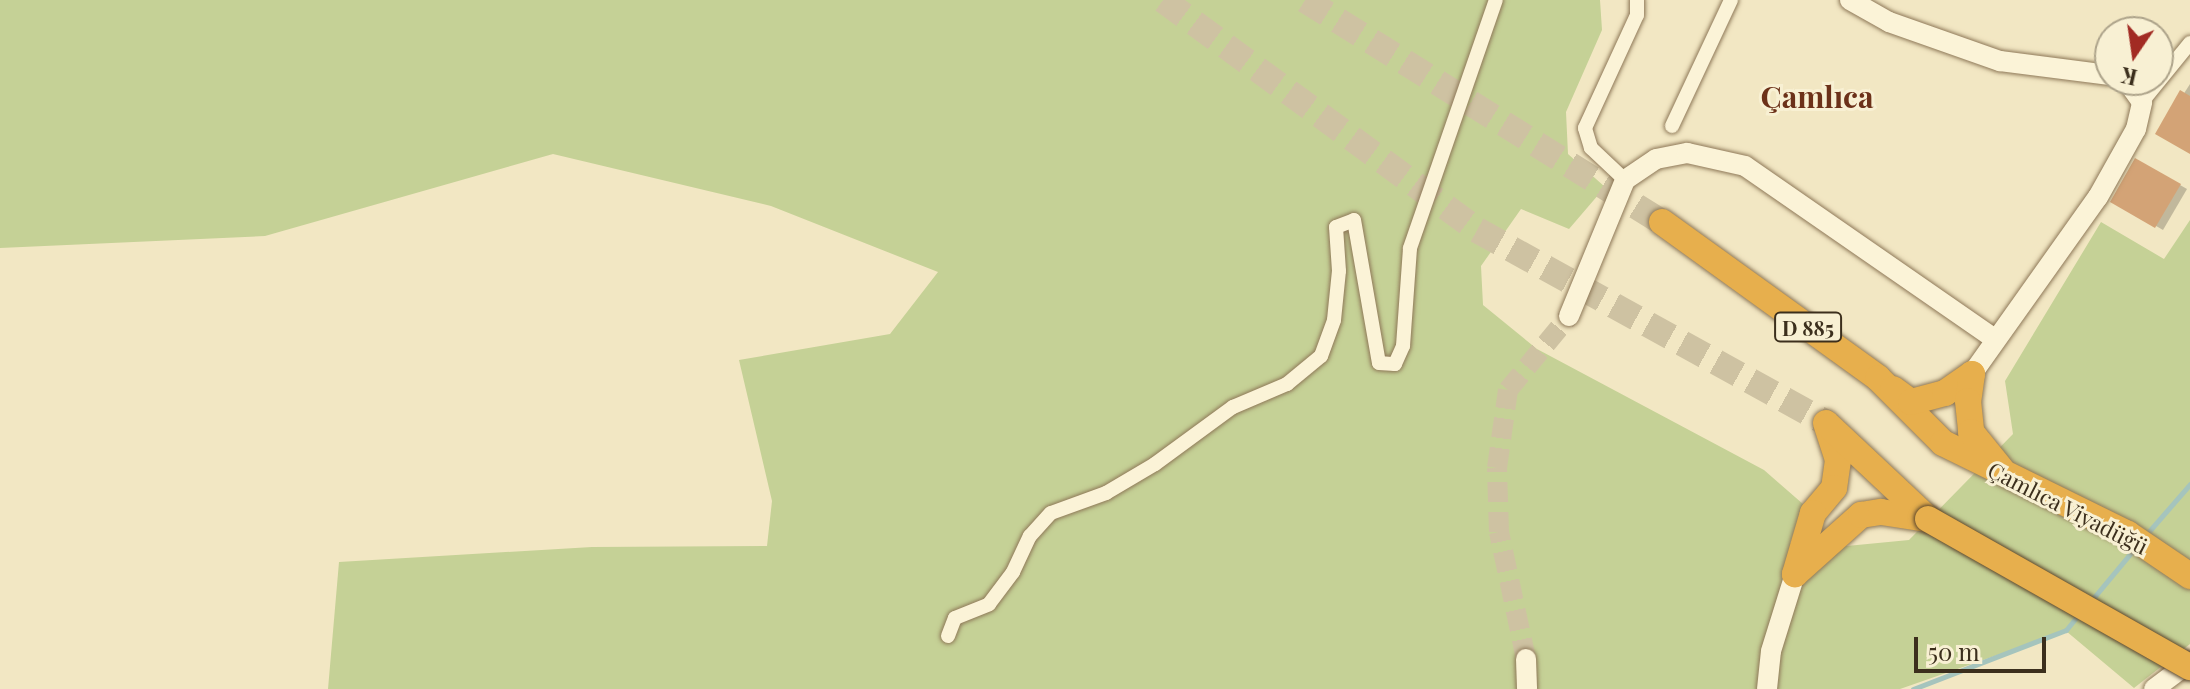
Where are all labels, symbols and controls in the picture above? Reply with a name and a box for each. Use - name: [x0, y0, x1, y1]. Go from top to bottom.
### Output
- north arrow: [2094, 16, 2174, 96]
- text: K: [2118, 61, 2140, 94]
- district label: Çamlıca: [1760, 78, 1874, 114]
- road number: D 885: [1774, 311, 1842, 343]
- street label: Çamlıca Viyadüğü: [1983, 456, 2153, 560]
- scale bar: [1918, 621, 2050, 671]
- text: 50 m: [1928, 635, 1980, 667]

